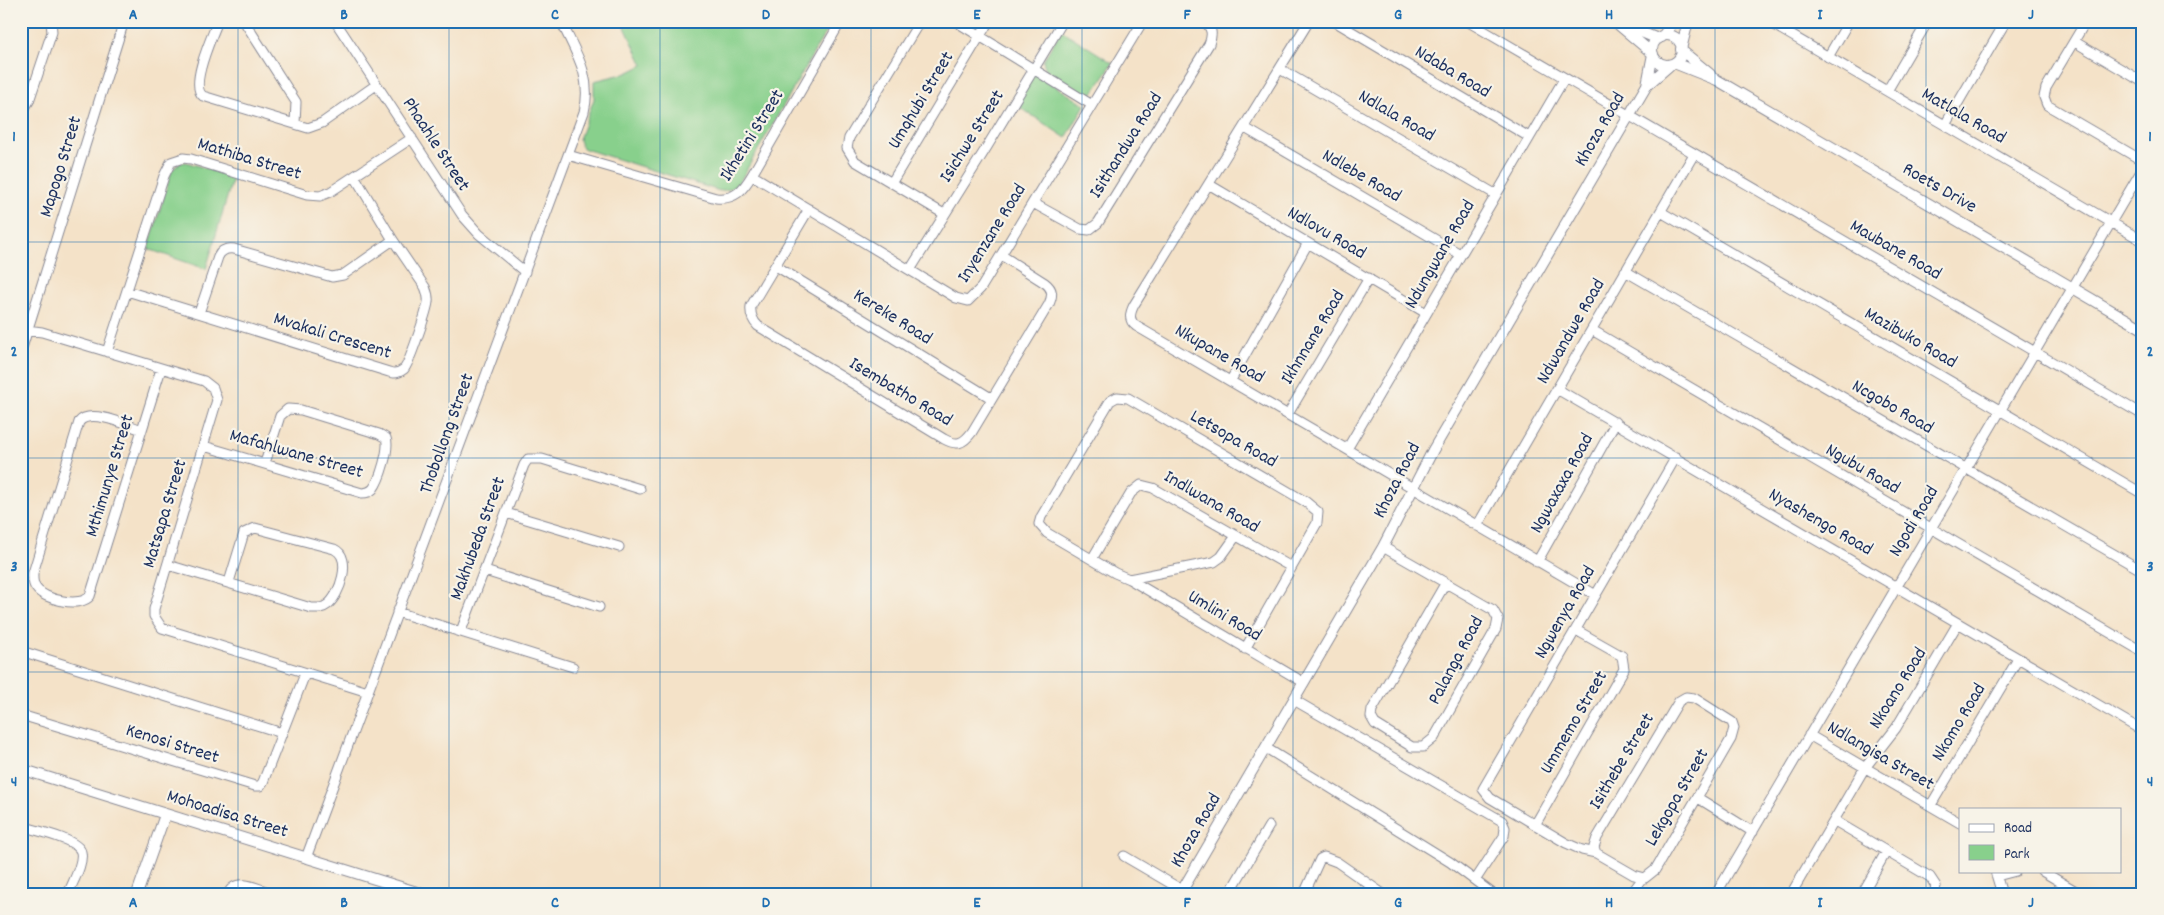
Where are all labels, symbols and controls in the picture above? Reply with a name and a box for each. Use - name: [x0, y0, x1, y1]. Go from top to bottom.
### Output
- text: A: [129, 4, 138, 27]
- text: B: [340, 4, 348, 27]
- text: C: [551, 4, 559, 27]
- text: D: [762, 4, 771, 27]
- text: E: [973, 4, 981, 27]
- text: F: [1183, 4, 1191, 27]
- text: G: [1394, 4, 1402, 27]
- text: H: [1605, 4, 1613, 27]
- text: I: [1818, 4, 1824, 27]
- text: J: [2028, 4, 2034, 27]
- street label: Ndaba Road: [1409, 40, 1495, 106]
- street label: Umqhubi Street: [882, 47, 962, 155]
- street label: Matlala Road: [1916, 82, 2010, 152]
- street label: Ndlala Road: [1352, 84, 1440, 150]
- street label: Ikhetini Street: [714, 85, 792, 187]
- street label: Isichwe Street: [934, 85, 1012, 189]
- street label: Isithandwa Road: [1084, 88, 1170, 204]
- street label: Khoza Road: [1569, 88, 1633, 172]
- street label: Phaahle Street: [394, 93, 476, 197]
- street label: Mapogo Street: [34, 113, 90, 221]
- text: 1: [12, 126, 16, 149]
- text: 1: [2148, 126, 2152, 149]
- street label: Mathiba Street: [194, 131, 304, 189]
- street label: Ndlebe Road: [1316, 143, 1406, 211]
- street label: Roets Drive: [1897, 157, 1981, 221]
- street label: Inyenzane Road: [952, 179, 1034, 289]
- street label: Ndungwane Road: [1399, 196, 1483, 314]
- street label: Ndlovu Road: [1281, 200, 1371, 268]
- street label: Maubane Road: [1844, 214, 1946, 288]
- street label: Ndwandwe Road: [1531, 274, 1613, 390]
- street label: Kereke Road: [847, 283, 937, 353]
- street label: Ikhnnane Road: [1275, 286, 1353, 390]
- street label: Mazibuko Road: [1859, 301, 1961, 377]
- street label: Mvakali Crescent: [270, 306, 394, 368]
- street label: Nkupane Road: [1169, 318, 1269, 392]
- text: 2: [11, 341, 18, 364]
- text: 2: [2147, 341, 2154, 364]
- street label: Isembatho Road: [843, 351, 957, 435]
- street label: Thobollong Street: [414, 370, 482, 498]
- street label: Ncgobo Road: [1846, 374, 1938, 442]
- street label: Letsopa Road: [1184, 404, 1282, 476]
- street label: Mthimunye Street: [80, 411, 142, 541]
- street label: Mafahlwane Street: [226, 423, 366, 487]
- street label: Ngwaxaxa Road: [1524, 429, 1602, 539]
- street label: Khoza Road: [1367, 438, 1429, 524]
- street label: Ngubu Road: [1820, 438, 1904, 502]
- street label: Matsapa Street: [137, 456, 195, 572]
- street label: Indlwana Road: [1158, 465, 1264, 541]
- street label: Makhubeda Street: [444, 473, 514, 605]
- street label: Ngodi Road: [1883, 481, 1947, 563]
- street label: Nyashengo Road: [1763, 482, 1877, 564]
- text: 3: [10, 556, 18, 579]
- text: 3: [2146, 556, 2154, 579]
- street label: Ngwenya Road: [1528, 561, 1604, 665]
- street label: Umlini Road: [1182, 584, 1266, 650]
- street label: Palanga Road: [1422, 612, 1492, 710]
- street label: Nkoano Road: [1863, 643, 1935, 735]
- street label: Ummemo Street: [1534, 666, 1616, 780]
- street label: Nkomo Road: [1926, 679, 1994, 767]
- street label: Isithebe Street: [1583, 709, 1663, 815]
- street label: Ndlangisa Street: [1821, 715, 1939, 799]
- street label: Kenosi Street: [122, 718, 222, 772]
- street label: Lekgopa Street: [1639, 744, 1717, 852]
- text: 4: [11, 771, 17, 794]
- text: 4: [2147, 771, 2153, 794]
- street label: Mohoadisa Street: [163, 784, 291, 846]
- street label: Khoza Road: [1165, 789, 1229, 873]
- legend: [1959, 808, 2122, 872]
- text: Road: [2004, 818, 2032, 840]
- text: Park: [2004, 844, 2030, 866]
- text: A: [129, 892, 138, 915]
- text: B: [340, 892, 348, 915]
- text: C: [551, 892, 559, 915]
- text: D: [762, 892, 771, 915]
- text: E: [973, 892, 981, 915]
- text: F: [1183, 892, 1191, 915]
- text: G: [1394, 892, 1402, 915]
- text: H: [1605, 892, 1613, 915]
- text: I: [1818, 892, 1824, 915]
- text: J: [2028, 892, 2034, 915]

